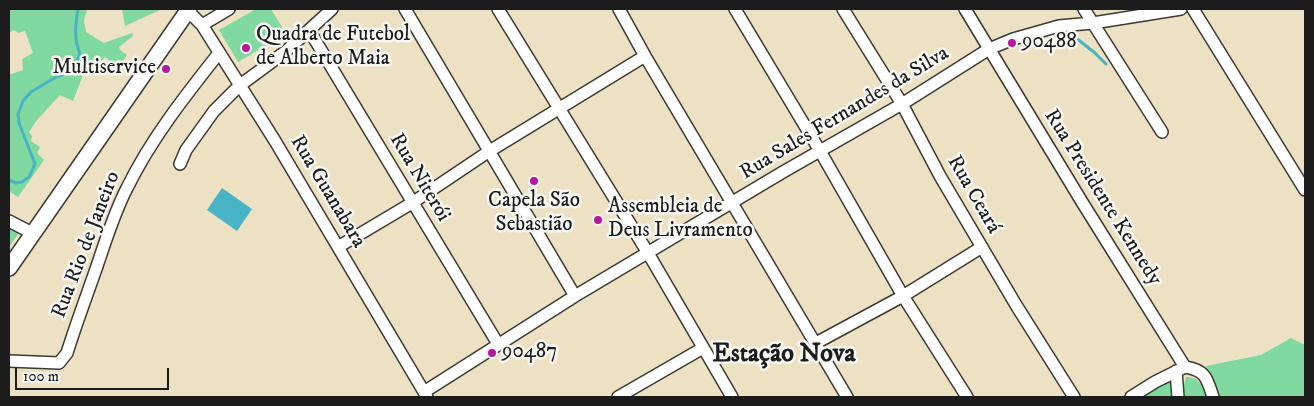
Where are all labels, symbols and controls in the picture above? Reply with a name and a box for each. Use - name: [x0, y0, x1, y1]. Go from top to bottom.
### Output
- place label: Quadra de Futebol de Alberto Maia: [256, 23, 410, 73]
- place label: 90488: [1022, 30, 1077, 56]
- marker: 90488: [1006, 37, 1018, 49]
- marker: Quadra de Futebol de Alberto Maia: [240, 42, 252, 54]
- street label: Rua Sales Fernandes da Silva: [736, 42, 954, 186]
- place label: Multiservice: [52, 56, 156, 82]
- marker: Multiservice: [160, 63, 172, 75]
- street label: Rua Presidente Kennedy: [1038, 105, 1166, 291]
- street label: Rua Niterói: [383, 129, 455, 227]
- street label: Rua Guanabara: [284, 131, 370, 253]
- street label: Rua Ceará: [941, 152, 1005, 238]
- street label: Rua Rio de Janeiro: [47, 168, 127, 322]
- marker: Capela São Sebastião: [528, 175, 540, 187]
- place label: Capela São Sebastião: [488, 189, 580, 239]
- place label: Assembleia de Deus Livramento: [608, 195, 753, 245]
- marker: Assembleia de Deus Livramento: [592, 214, 604, 226]
- place label: 90487: [502, 340, 557, 366]
- district label: Estação Nova: [713, 340, 855, 372]
- marker: 90487: [486, 347, 498, 359]
- scale bar: [18, 358, 171, 390]
- text: 100 m: [23, 367, 59, 386]

